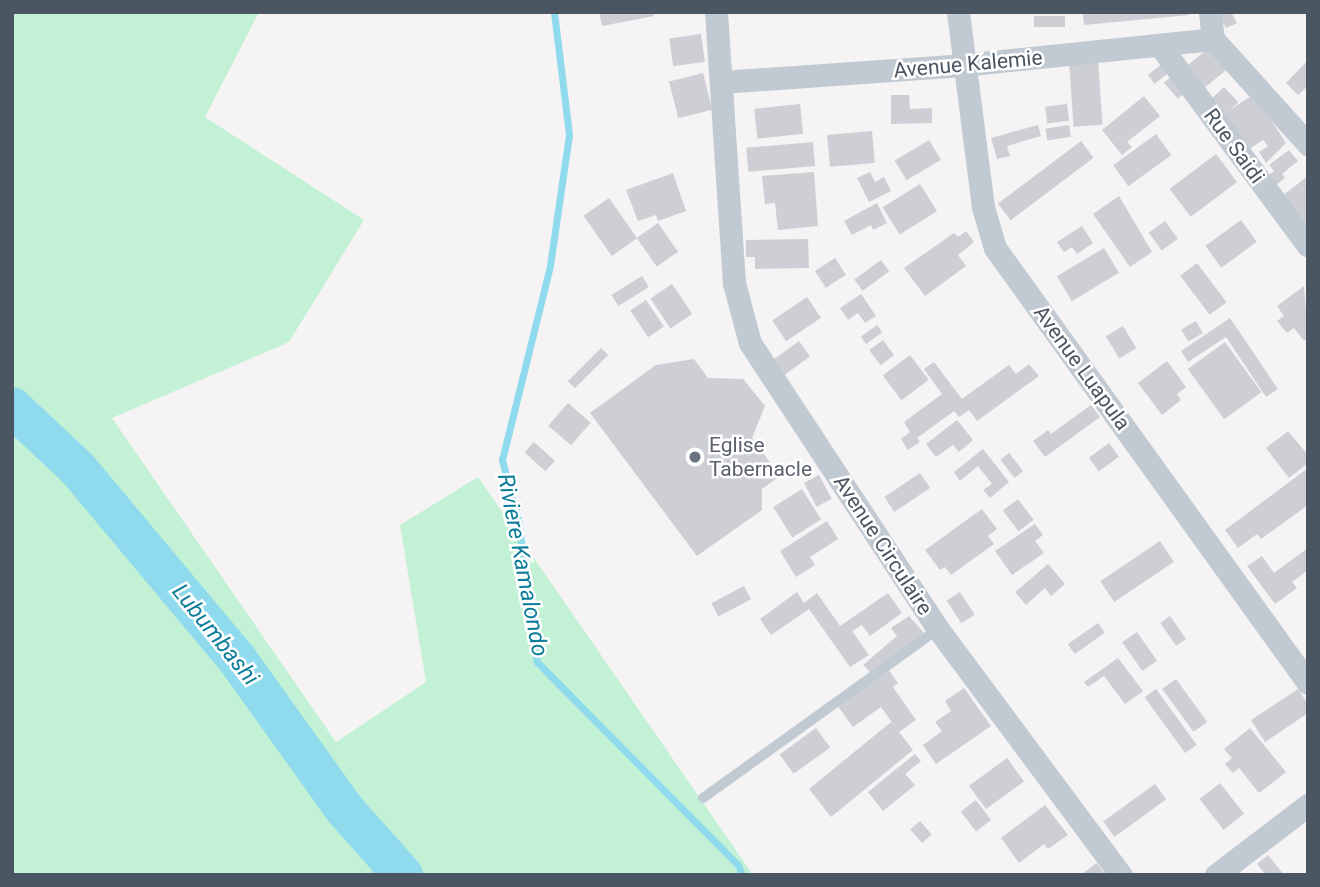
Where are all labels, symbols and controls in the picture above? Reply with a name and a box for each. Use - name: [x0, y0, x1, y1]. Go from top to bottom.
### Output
- street label: Avenue Kalemie: [892, 45, 1044, 83]
- street label: Rue Saidi: [1198, 103, 1270, 189]
- street label: Avenue Luapula: [1028, 301, 1136, 435]
- place label: Eglise Tabernacle: [709, 432, 812, 482]
- marker: Eglise Tabernacle: [687, 449, 703, 465]
- street label: Avenue Circulaire: [828, 470, 938, 620]
- water label: Riviere Kamalondo: [491, 471, 553, 659]
- water label: Lubumbashi: [166, 579, 264, 691]

